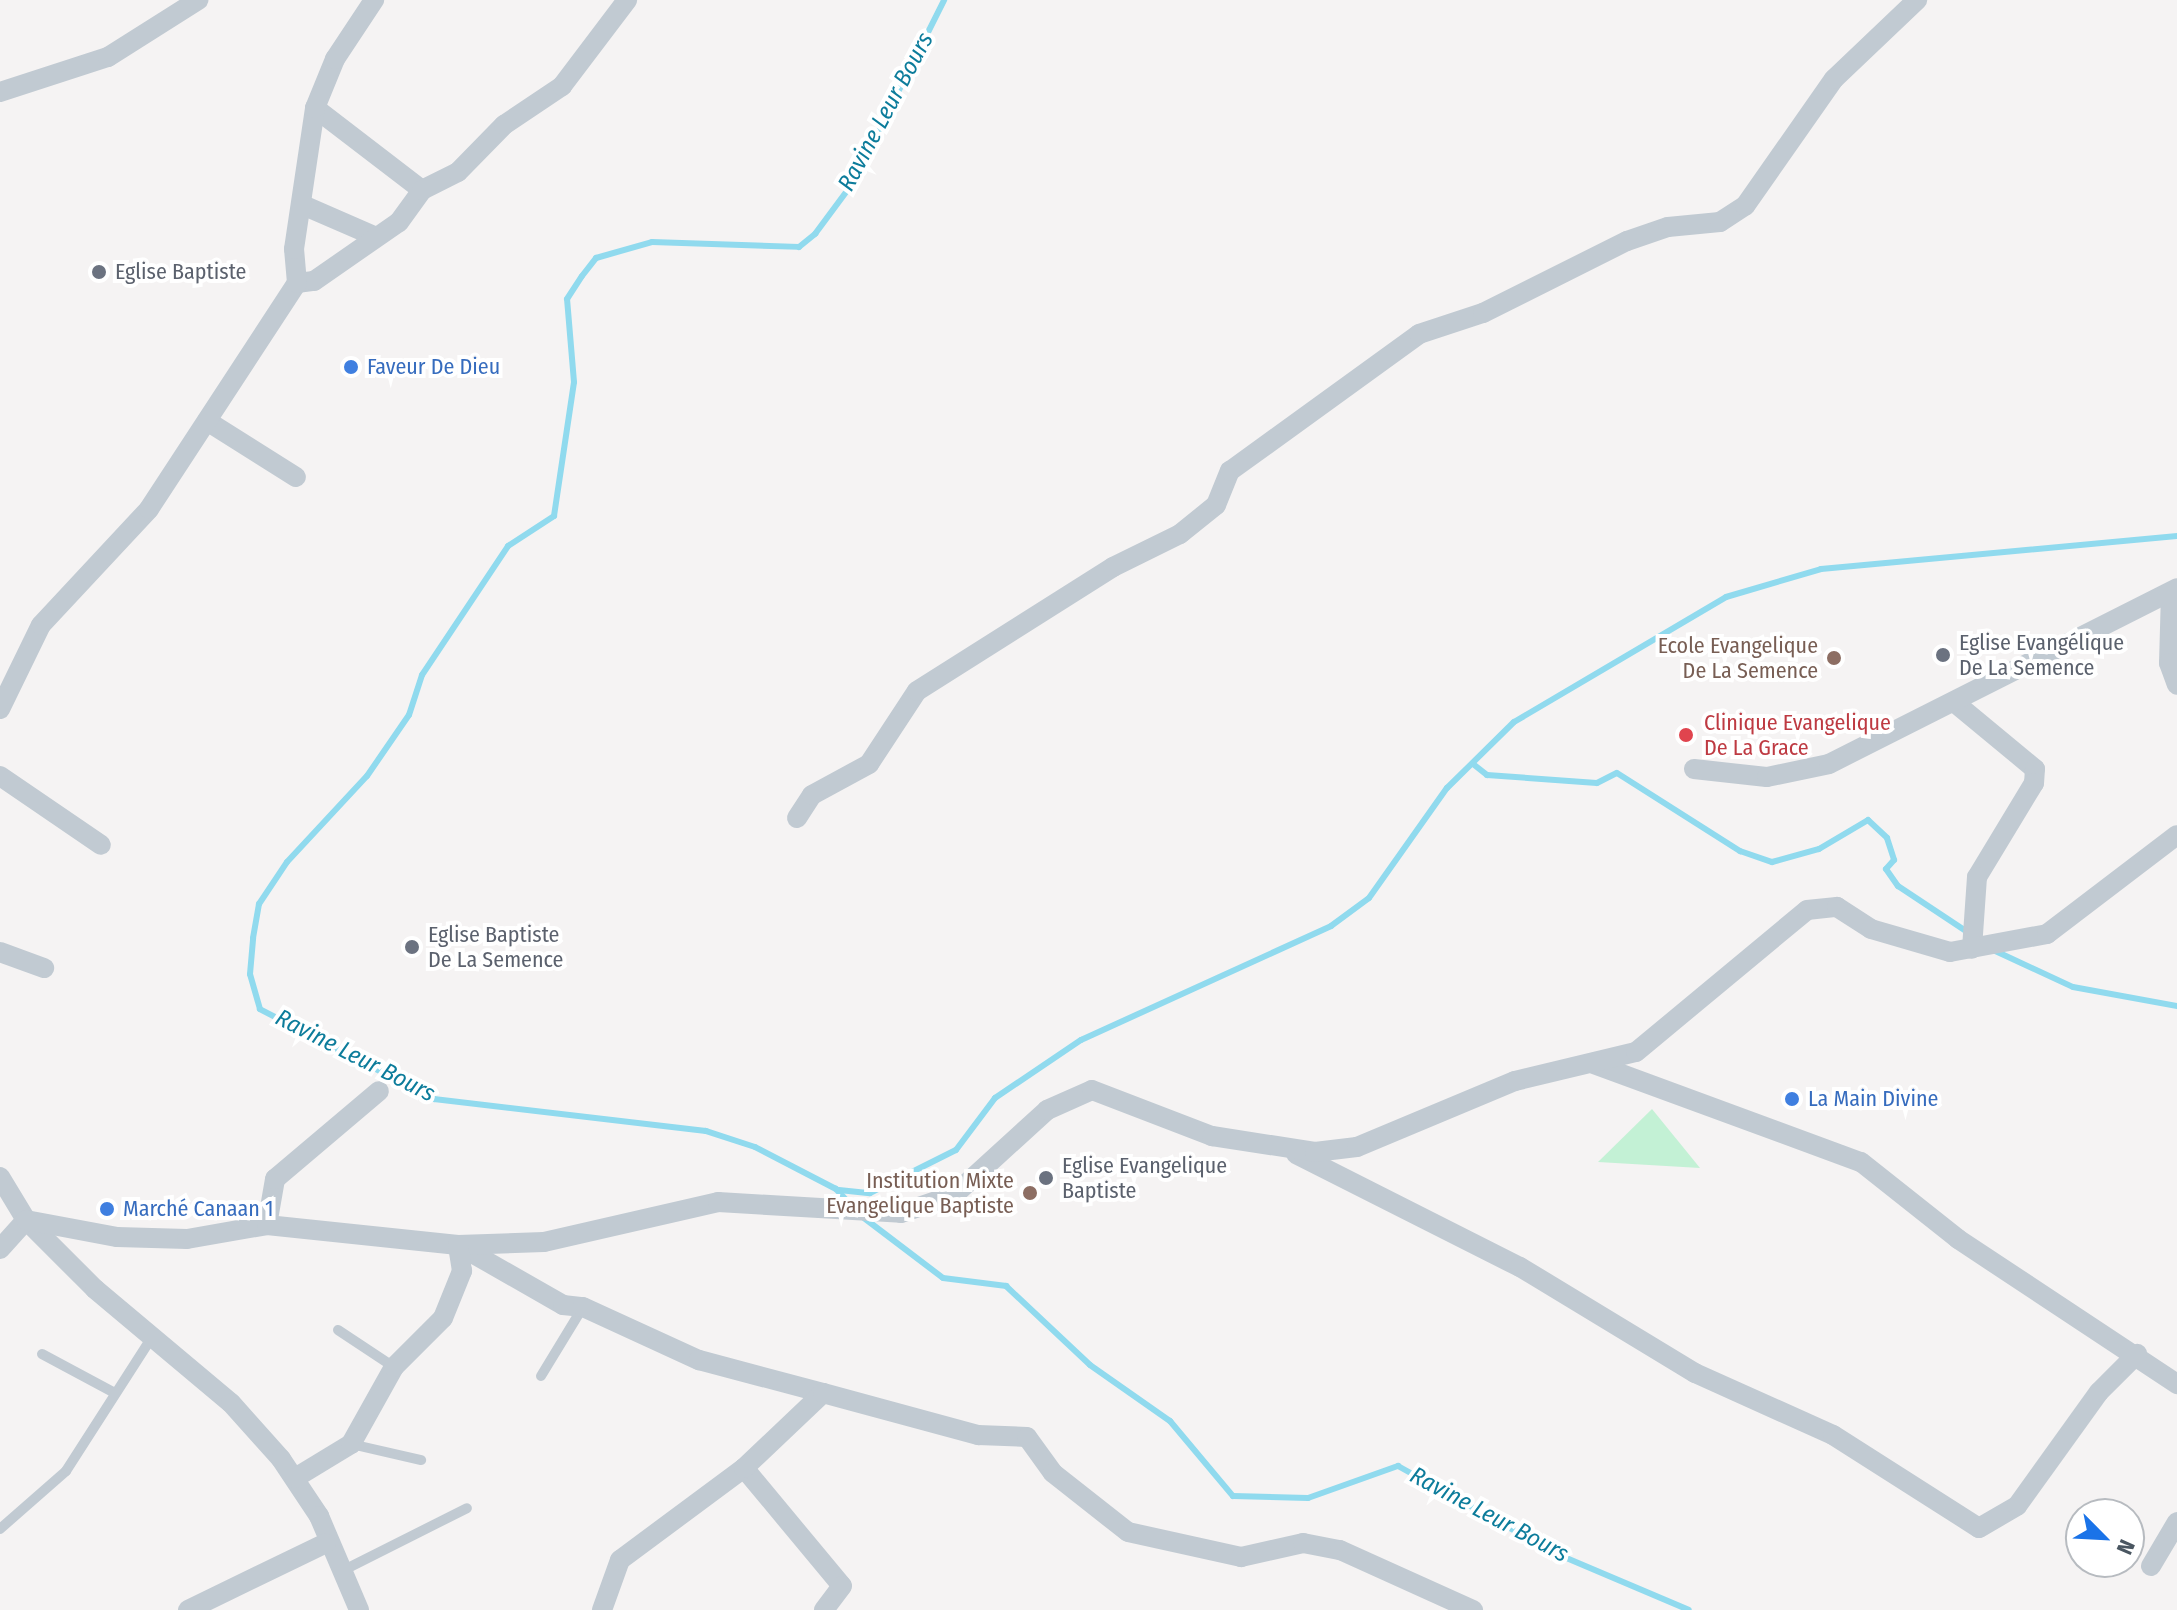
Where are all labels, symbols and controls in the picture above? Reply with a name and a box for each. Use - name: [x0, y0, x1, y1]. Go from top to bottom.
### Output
- water label: Ravine Leur Bours: [832, 28, 940, 196]
- place label: Eglise Baptiste: [115, 259, 246, 285]
- marker: Eglise Baptiste: [90, 263, 108, 281]
- place label: Faveur De Dieu: [367, 354, 500, 380]
- marker: Faveur De Dieu: [342, 358, 360, 376]
- place label: Eglise Evangélique De La Semence: [1959, 629, 2124, 680]
- place label: Ecole Evangelique De La Semence: [1658, 632, 1818, 684]
- marker: Eglise Evangélique De La Semence: [1934, 646, 1952, 664]
- marker: Ecole Evangelique De La Semence: [1825, 649, 1843, 667]
- place label: Clinique Evangelique De La Grace: [1704, 709, 1891, 760]
- marker: Clinique Evangelique De La Grace: [1675, 724, 1697, 746]
- place label: Eglise Baptiste De La Semence: [428, 921, 563, 972]
- marker: Eglise Baptiste De La Semence: [403, 938, 421, 956]
- water label: Ravine Leur Bours: [270, 1003, 440, 1109]
- place label: La Main Divine: [1808, 1086, 1938, 1112]
- marker: La Main Divine: [1783, 1090, 1801, 1108]
- place label: Eglise Evangelique Baptiste: [1062, 1152, 1227, 1204]
- place label: Institution Mixte Evangelique Baptiste: [826, 1167, 1014, 1218]
- marker: Eglise Evangelique Baptiste: [1037, 1169, 1055, 1187]
- marker: Institution Mixte Evangelique Baptiste: [1021, 1184, 1039, 1202]
- place label: Marché Canaan 1: [123, 1196, 274, 1222]
- marker: Marché Canaan 1: [98, 1200, 116, 1218]
- water label: Ravine Leur Bours: [1405, 1461, 1573, 1569]
- north arrow: [2065, 1498, 2145, 1578]
- text: N: [2111, 1536, 2141, 1559]

